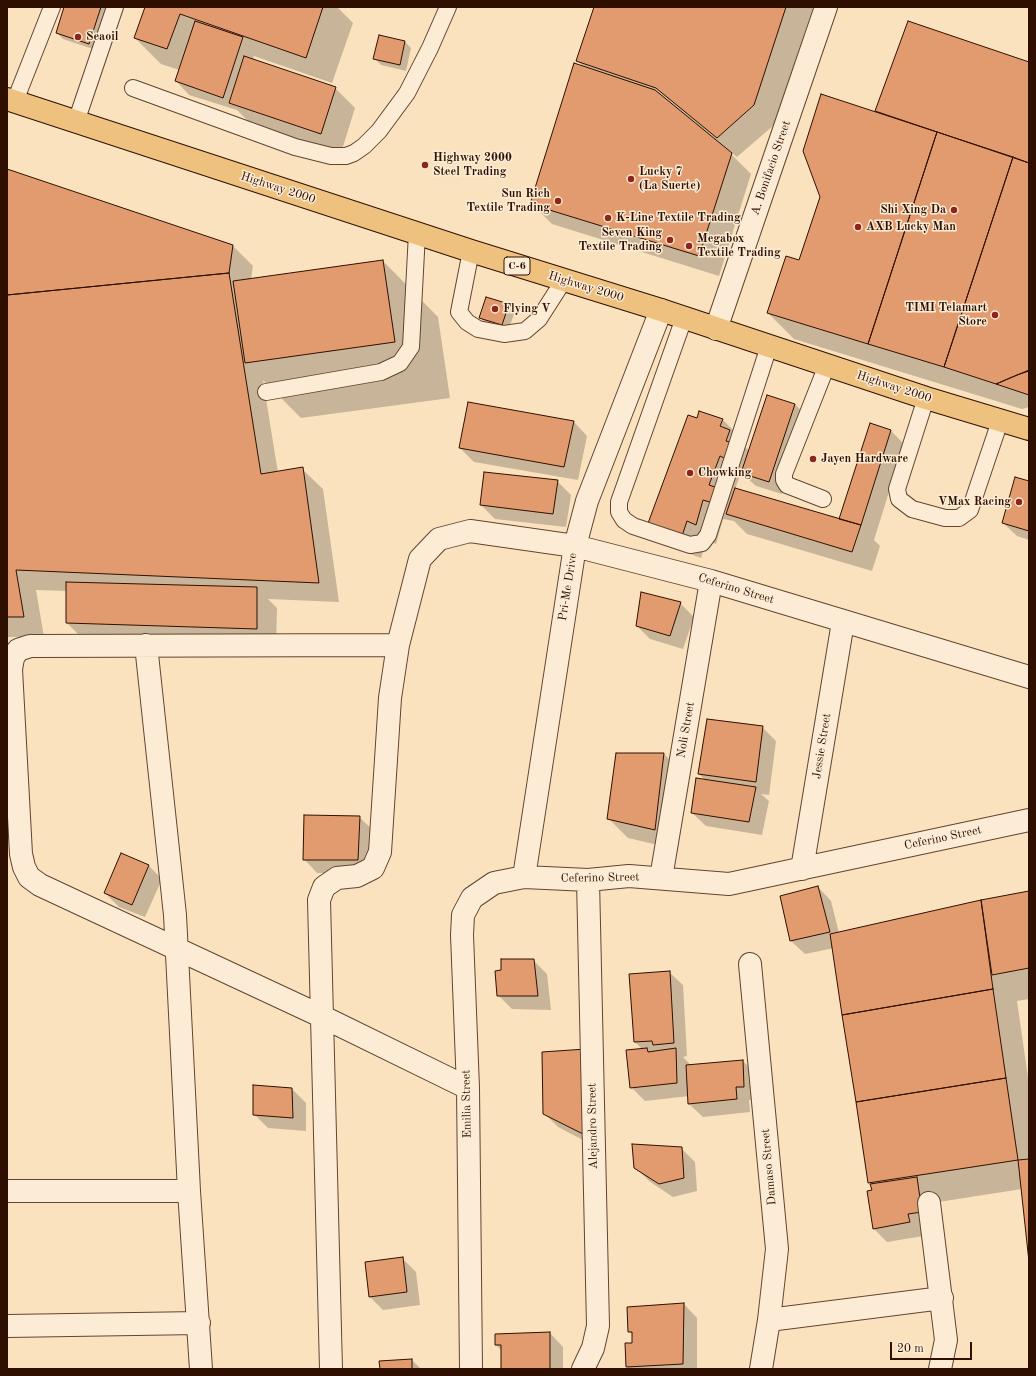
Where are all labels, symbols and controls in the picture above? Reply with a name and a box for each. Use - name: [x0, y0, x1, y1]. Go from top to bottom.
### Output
- place label: Seaoil: [86, 30, 118, 44]
- marker: Seaoil: [73, 32, 83, 42]
- street label: A. Bonifacio Street: [748, 119, 794, 217]
- place label: Highway 2000 Steel Trading: [433, 151, 512, 179]
- marker: Highway 2000 Steel Trading: [420, 160, 430, 170]
- place label: Lucky 7 (La Suerte): [639, 165, 700, 193]
- street label: Highway 2000: [239, 169, 317, 207]
- marker: Lucky 7 (La Suerte): [626, 174, 636, 184]
- place label: Sun Rich Textile Trading: [466, 187, 550, 215]
- marker: Sun Rich Textile Trading: [553, 196, 563, 206]
- place label: Shi Xing Da: [880, 203, 946, 217]
- marker: Shi Xing Da: [949, 205, 959, 215]
- place label: K-Line Textile Trading: [616, 211, 741, 225]
- marker: K-Line Textile Trading: [603, 213, 613, 223]
- place label: AXB Lucky Man: [866, 220, 956, 234]
- marker: AXB Lucky Man: [853, 222, 863, 232]
- place label: Seven King Textile Trading: [578, 226, 662, 254]
- place label: Megabox Textile Trading: [697, 232, 781, 260]
- marker: Seven King Textile Trading: [665, 235, 675, 245]
- marker: Megabox Textile Trading: [684, 241, 694, 251]
- road number: C-6: [504, 257, 530, 275]
- street label: Highway 2000: [547, 269, 625, 305]
- place label: TIMI Telamart Store: [905, 301, 987, 329]
- place label: Flying V: [503, 302, 551, 316]
- marker: Flying V: [490, 304, 500, 314]
- marker: TIMI Telamart Store: [990, 310, 1000, 320]
- street label: Highway 2000: [855, 368, 933, 406]
- place label: Jayen Hardware: [821, 452, 908, 466]
- marker: Jayen Hardware: [808, 454, 818, 464]
- place label: Chowking: [698, 466, 751, 480]
- marker: Chowking: [685, 468, 695, 478]
- place label: VMax Racing: [938, 495, 1011, 509]
- marker: VMax Racing: [1014, 497, 1024, 507]
- street label: Pri-Me Drive: [556, 552, 580, 622]
- street label: Ceferino Street: [696, 571, 776, 607]
- street label: Noli Street: [674, 701, 698, 759]
- street label: Jessie Street: [810, 712, 834, 780]
- street label: Ceferino Street: [903, 823, 983, 853]
- street label: Ceferino Street: [560, 870, 640, 886]
- street label: Emilia Street: [459, 1070, 475, 1138]
- street label: Alejandro Street: [585, 1083, 601, 1169]
- street label: Damaso Street: [758, 1128, 780, 1206]
- scale bar: [892, 1334, 974, 1360]
- text: 20 m: [897, 1343, 924, 1355]

